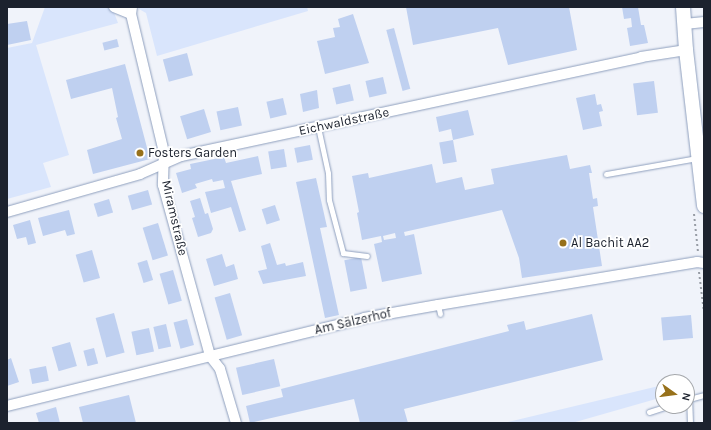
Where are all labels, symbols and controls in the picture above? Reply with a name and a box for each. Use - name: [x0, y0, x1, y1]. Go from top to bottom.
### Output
- street label: Eichwaldstraße: [297, 105, 391, 139]
- place label: Fosters Garden: [148, 145, 237, 161]
- marker: Fosters Garden: [135, 148, 145, 158]
- street label: Miramstraße: [158, 179, 190, 257]
- place label: Al Bachit AA2: [571, 235, 649, 251]
- marker: Al Bachit AA2: [558, 238, 568, 248]
- street label: Am Sälzerhof: [313, 306, 393, 338]
- north arrow: [655, 374, 695, 414]
- text: N: [679, 391, 693, 402]

